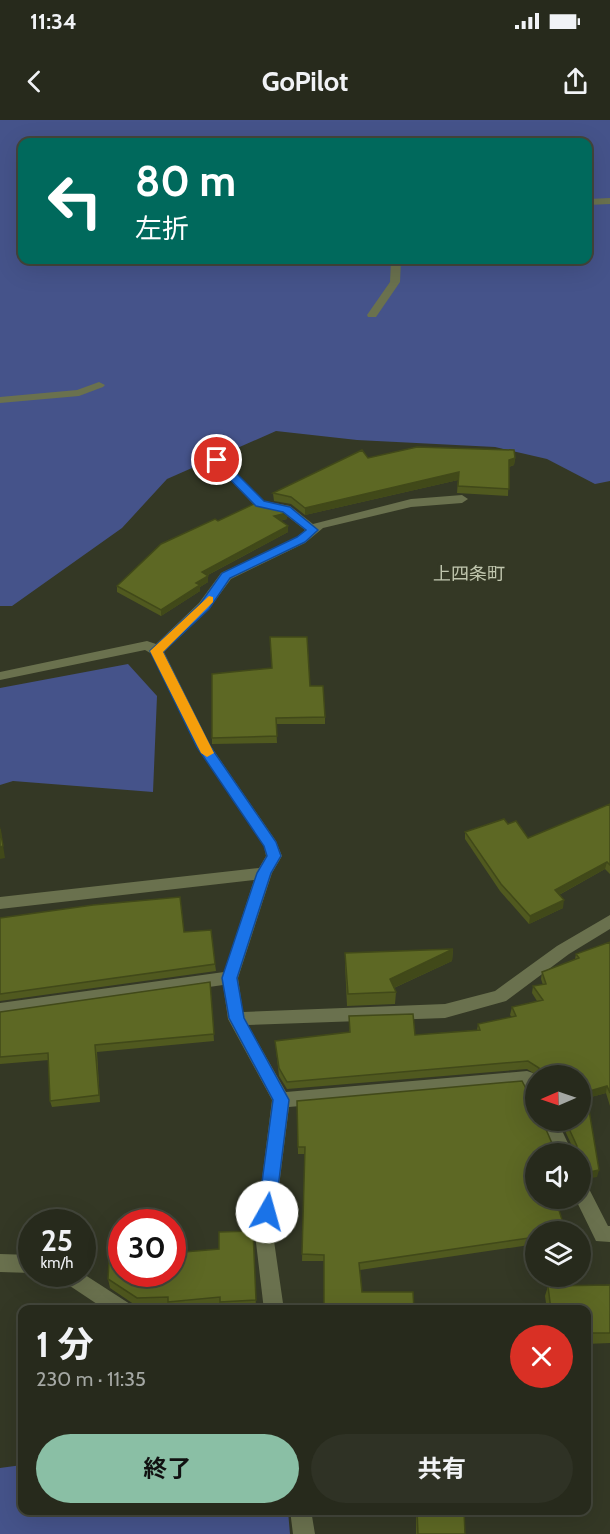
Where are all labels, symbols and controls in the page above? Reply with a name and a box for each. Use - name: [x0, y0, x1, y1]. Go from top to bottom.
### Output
- text: 11:34: [30, 8, 77, 35]
- icon: back: [18, 65, 51, 98]
- text: GoPilot: [262, 65, 348, 98]
- icon: share: [559, 65, 592, 98]
- text: 80 m: [135, 155, 236, 207]
- icon: left: [36, 162, 114, 240]
- text: 左折: [135, 212, 189, 245]
- pin: [191, 434, 242, 485]
- icon: arrive: [200, 443, 233, 476]
- district label: 上四条町: [433, 563, 505, 585]
- north arrow: [525, 1065, 591, 1131]
- map controls: [525, 1065, 591, 1287]
- button: sound: [525, 1143, 591, 1209]
- position arrow: [235, 1180, 299, 1244]
- speed limit sign: 30: [108, 1209, 186, 1287]
- button: layers: [525, 1221, 591, 1287]
- text: 25: [41, 1222, 73, 1259]
- text: km/h: [41, 1254, 73, 1272]
- text: 1 分: [36, 1322, 93, 1366]
- button: close: [510, 1325, 573, 1388]
- text: 230 m · 11:35: [36, 1367, 146, 1391]
- button: 終了: [36, 1434, 299, 1503]
- button: 共有: [311, 1434, 573, 1503]

